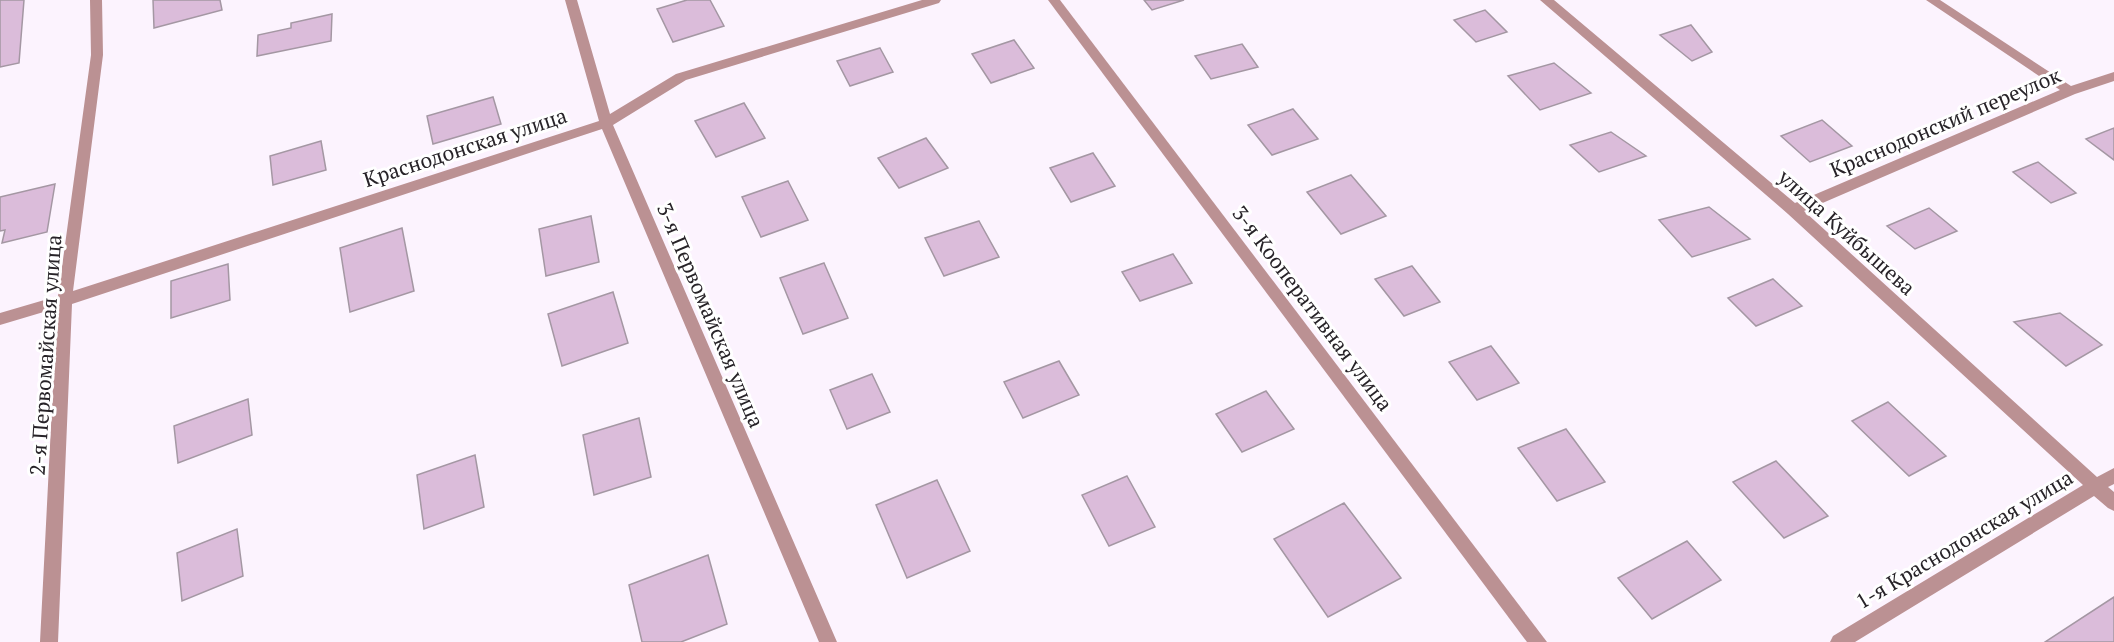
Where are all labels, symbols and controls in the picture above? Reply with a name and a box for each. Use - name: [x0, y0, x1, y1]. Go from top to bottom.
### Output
- street label: Краснодонский переулок: [1825, 60, 2065, 183]
- street label: Краснодонская улица: [360, 101, 571, 193]
- street label: улица Куйбышева: [1772, 162, 1922, 301]
- street label: 3-я Первомайская улица: [651, 198, 771, 432]
- street label: 3-я Кооперативная улица: [1227, 200, 1400, 417]
- street label: 2-я Первомайская улица: [23, 233, 67, 476]
- street label: 1-я Краснодонская улица: [1850, 463, 2078, 615]

